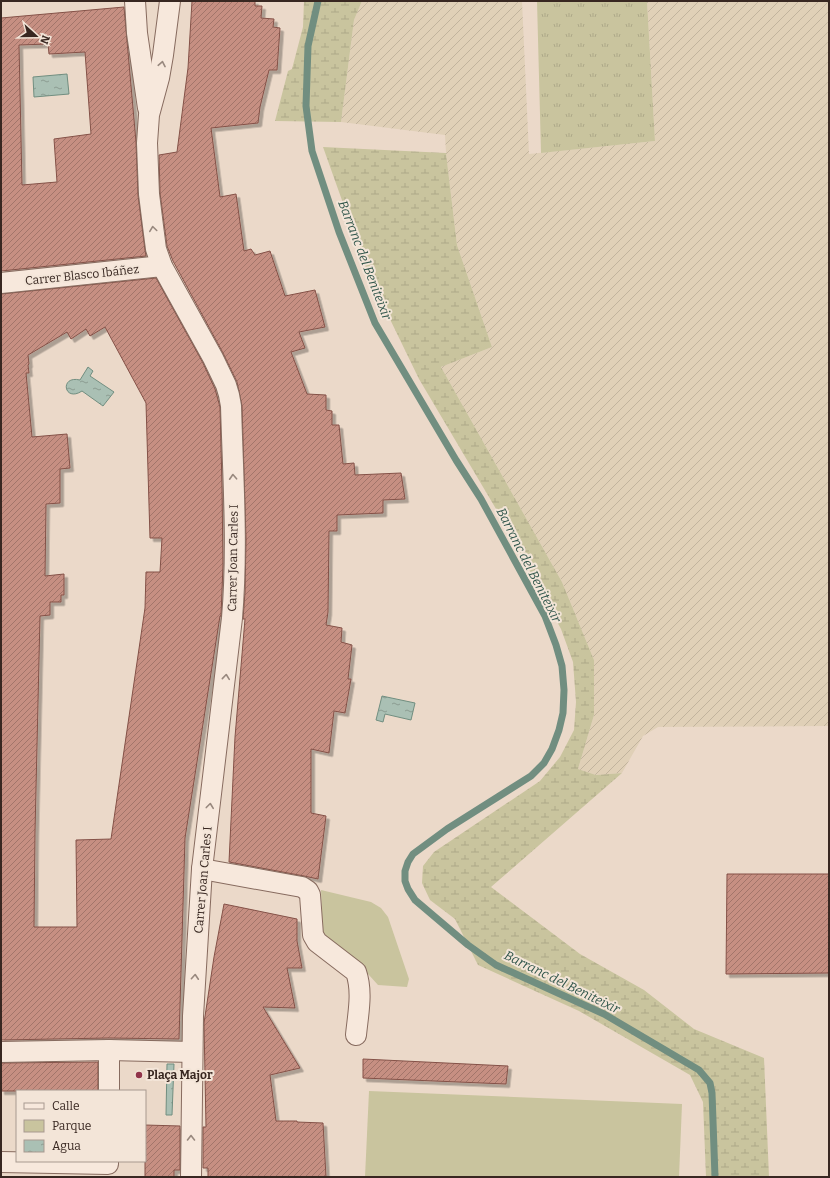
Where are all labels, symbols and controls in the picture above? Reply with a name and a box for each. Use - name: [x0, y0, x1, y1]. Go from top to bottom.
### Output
- north arrow: [16, 16, 56, 56]
- text: N: [37, 33, 52, 46]
- one-way arrow: [157, 61, 165, 67]
- water label: Barranc del Beniteixir: [335, 198, 395, 322]
- one-way arrow: [149, 226, 158, 232]
- street label: Carrer Blasco Ibáñez: [24, 262, 140, 288]
- one-way arrow: [229, 474, 237, 480]
- street label: Carrer Joan Carles I: [225, 504, 241, 612]
- water label: Barranc del Beniteixir: [494, 505, 565, 625]
- one-way arrow: [221, 674, 230, 680]
- one-way arrow: [205, 803, 214, 809]
- street label: Carrer Joan Carles I: [191, 826, 215, 934]
- water label: Barranc del Beniteixir: [502, 948, 623, 1017]
- one-way arrow: [191, 974, 200, 980]
- place label: Plaça Major: [147, 1068, 213, 1083]
- marker: Plaça Major: [134, 1070, 144, 1080]
- legend: [16, 1090, 146, 1162]
- text: Calle: [52, 1099, 80, 1113]
- text: Parque: [52, 1119, 91, 1133]
- one-way arrow: [187, 1135, 195, 1141]
- text: Agua: [52, 1139, 81, 1153]

